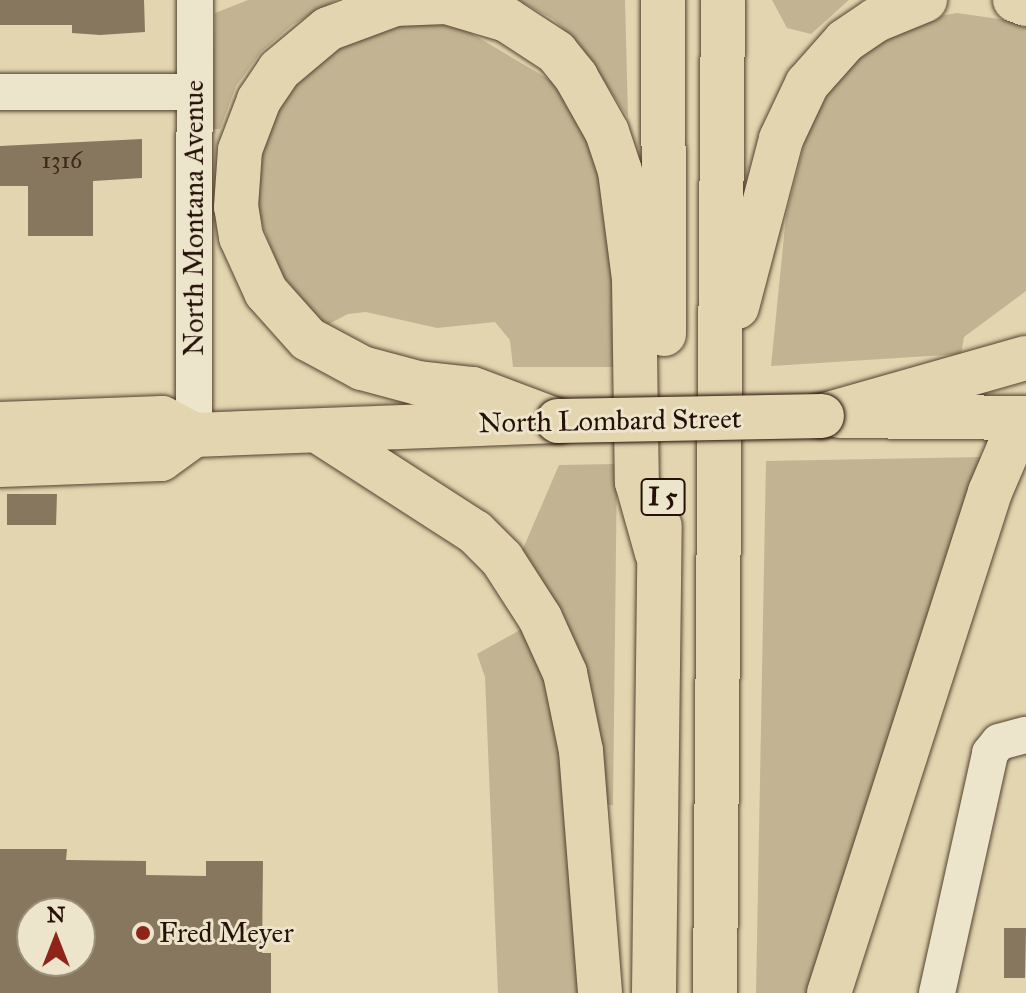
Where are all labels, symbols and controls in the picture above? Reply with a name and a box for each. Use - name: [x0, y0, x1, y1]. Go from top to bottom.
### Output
- street label: North Montana Avenue: [177, 80, 211, 356]
- house number: 1316: [42, 147, 82, 175]
- street label: North Lombard Street: [478, 402, 742, 440]
- road number: I 5: [639, 475, 687, 519]
- north arrow: [16, 897, 96, 977]
- text: N: [47, 901, 65, 928]
- place label: Fred Meyer: [159, 916, 294, 950]
- marker: Fred Meyer: [134, 924, 152, 942]

